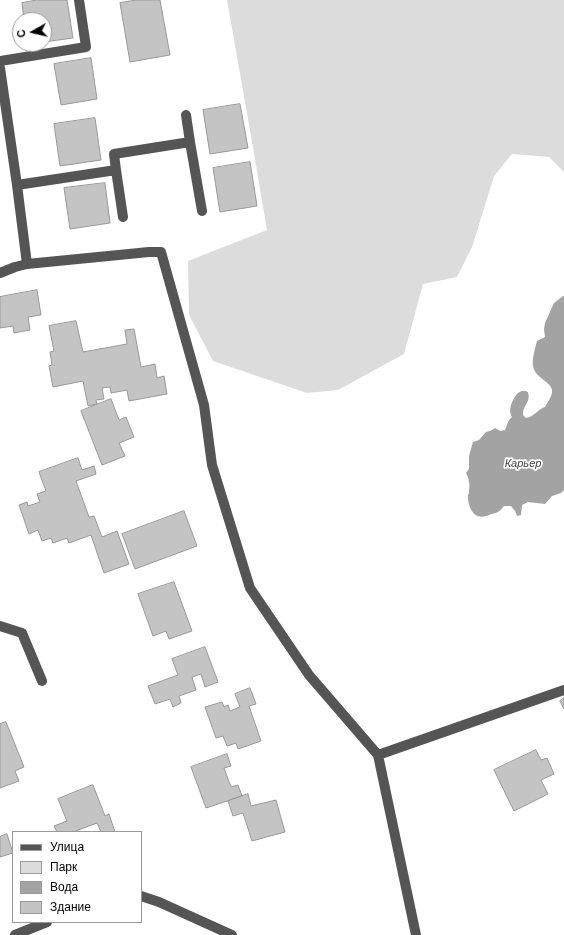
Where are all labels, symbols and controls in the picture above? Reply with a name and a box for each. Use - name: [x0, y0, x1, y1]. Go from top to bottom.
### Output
- north arrow: [12, 12, 52, 52]
- text: С: [15, 29, 28, 38]
- water label: Карьер: [505, 457, 541, 471]
- legend: [12, 831, 142, 923]
- text: Улица: [50, 840, 84, 854]
- text: Парк: [50, 860, 77, 874]
- text: Вода: [50, 880, 78, 894]
- text: Здание: [50, 900, 91, 914]

